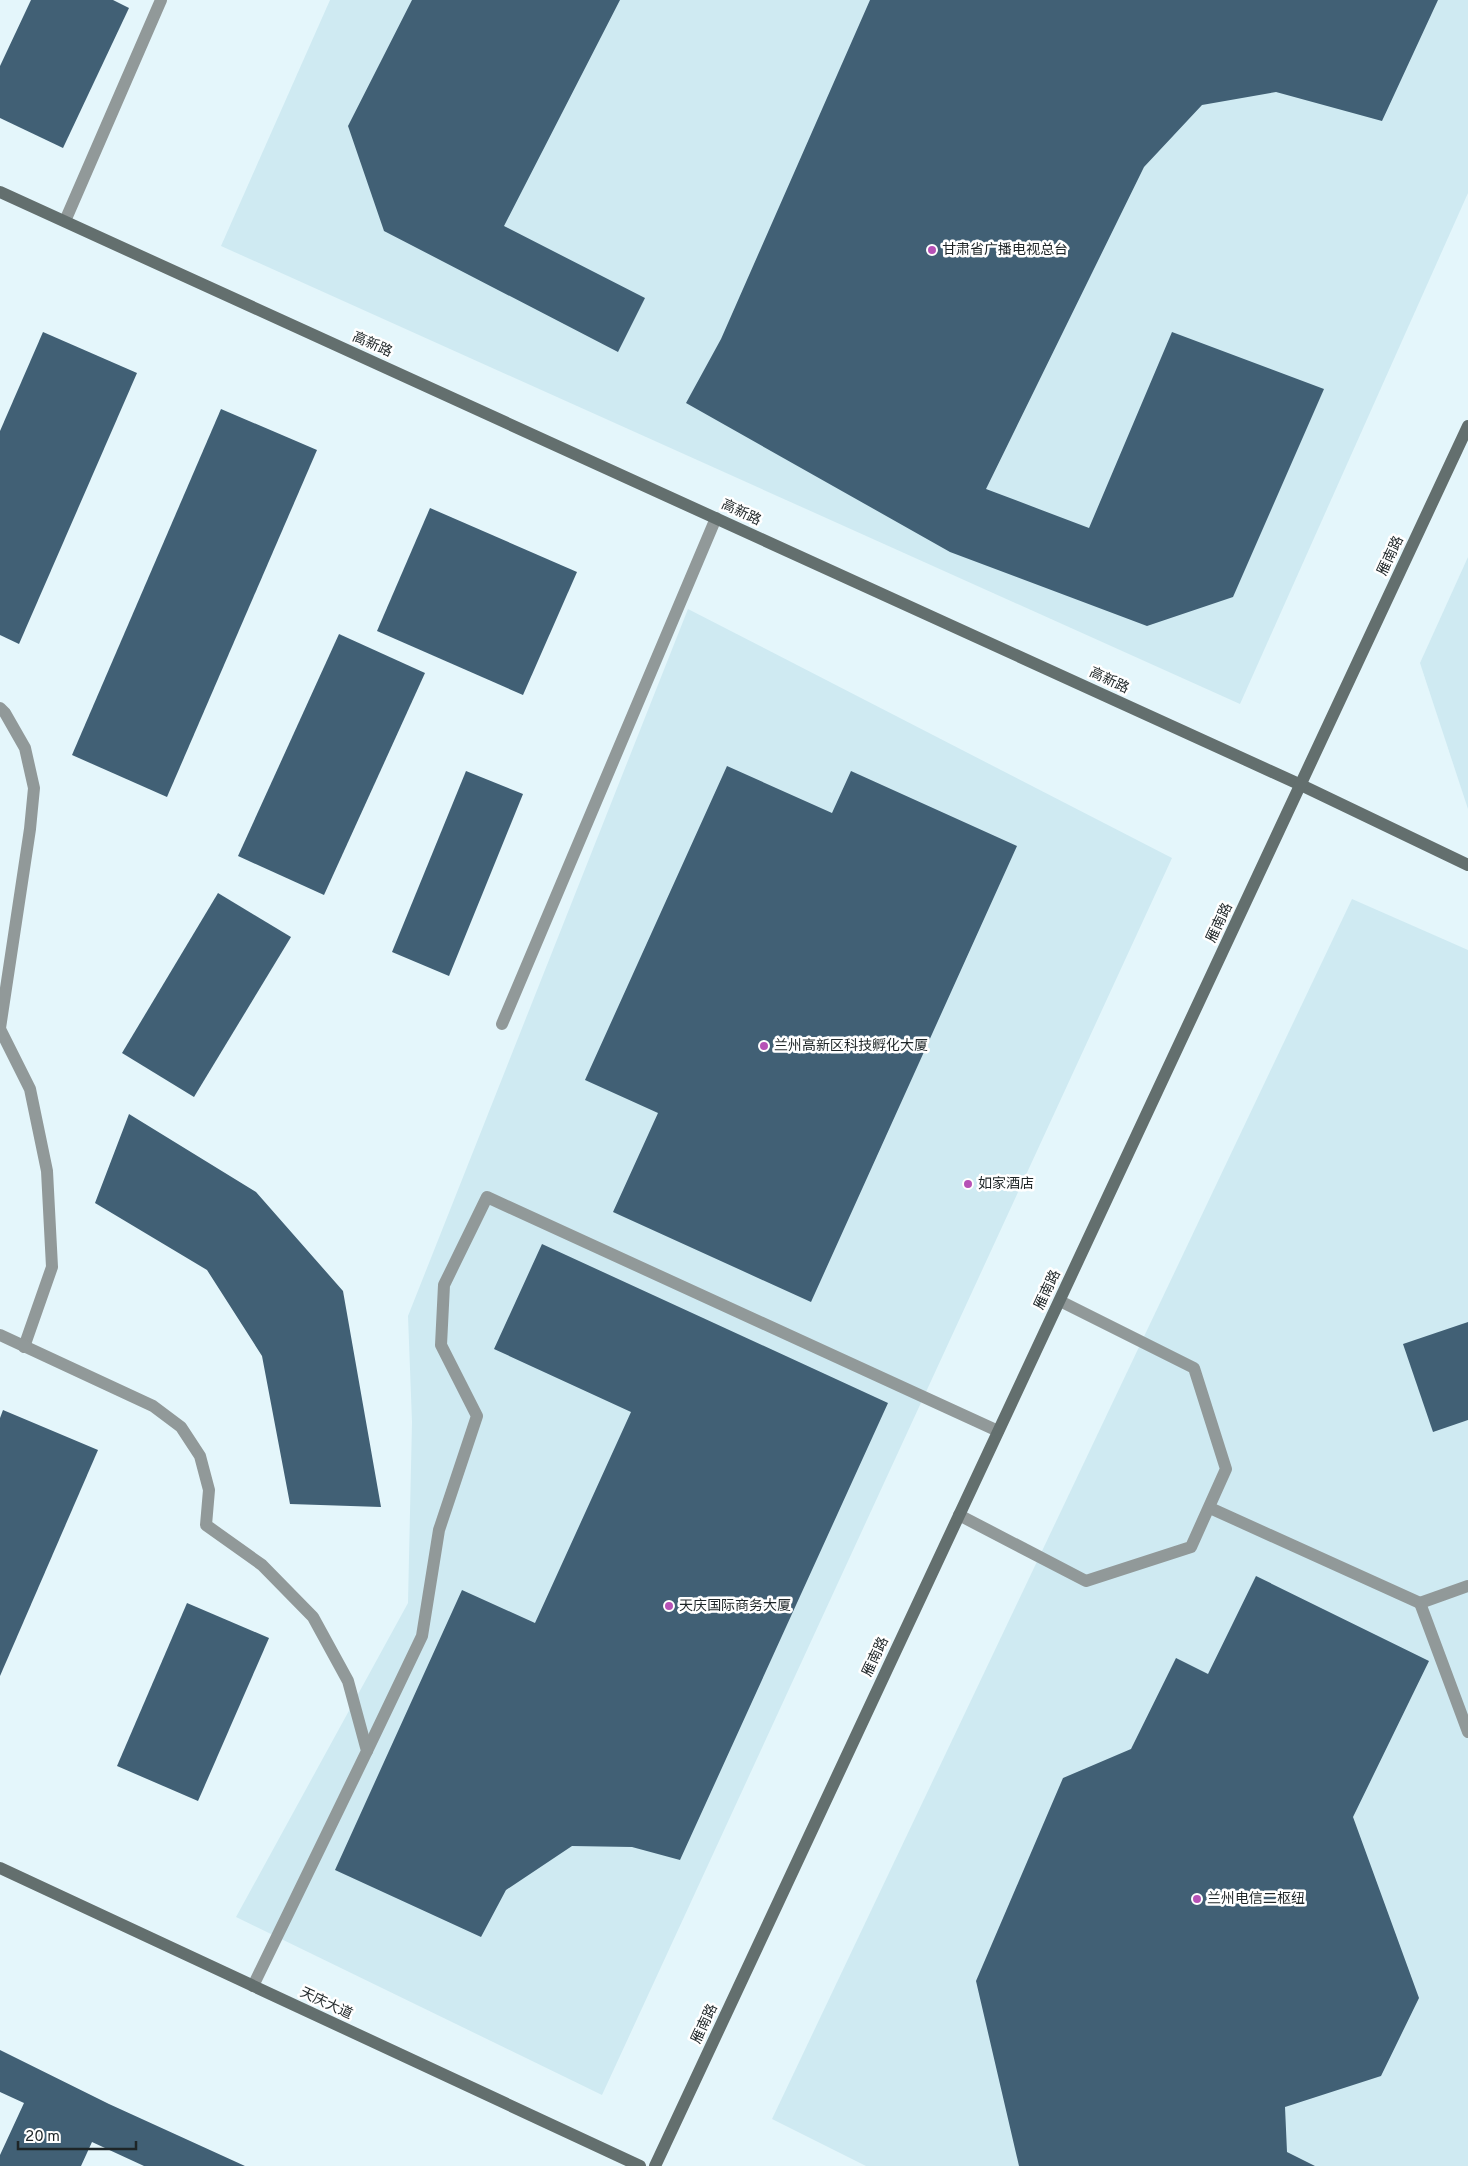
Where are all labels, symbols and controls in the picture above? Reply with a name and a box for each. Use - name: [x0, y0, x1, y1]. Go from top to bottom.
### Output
- place label: 甘肃省广播电视总台: [942, 242, 1068, 259]
- marker: 甘肃省广播电视总台: [926, 244, 938, 256]
- street label: 高新路: [349, 329, 395, 361]
- street label: 高新路: [718, 496, 764, 530]
- street label: 雁南路: [1374, 533, 1408, 579]
- street label: 高新路: [1086, 664, 1132, 698]
- street label: 雁南路: [1203, 900, 1237, 946]
- place label: 兰州高新区科技孵化大厦: [774, 1037, 928, 1055]
- marker: 兰州高新区科技孵化大厦: [758, 1040, 770, 1052]
- place label: 如家酒店: [978, 1175, 1034, 1193]
- marker: 如家酒店: [962, 1178, 974, 1190]
- street label: 雁南路: [1031, 1267, 1065, 1313]
- place label: 天庆国际商务大厦: [679, 1598, 791, 1615]
- marker: 天庆国际商务大厦: [663, 1600, 675, 1612]
- street label: 雁南路: [859, 1634, 893, 1680]
- place label: 兰州电信二枢纽: [1207, 1890, 1305, 1908]
- marker: 兰州电信二枢纽: [1191, 1893, 1203, 1905]
- street label: 天庆大道: [297, 1984, 355, 2024]
- street label: 雁南路: [688, 2001, 722, 2047]
- scale bar: [18, 2118, 135, 2150]
- text: 20 m: [25, 2128, 60, 2147]

